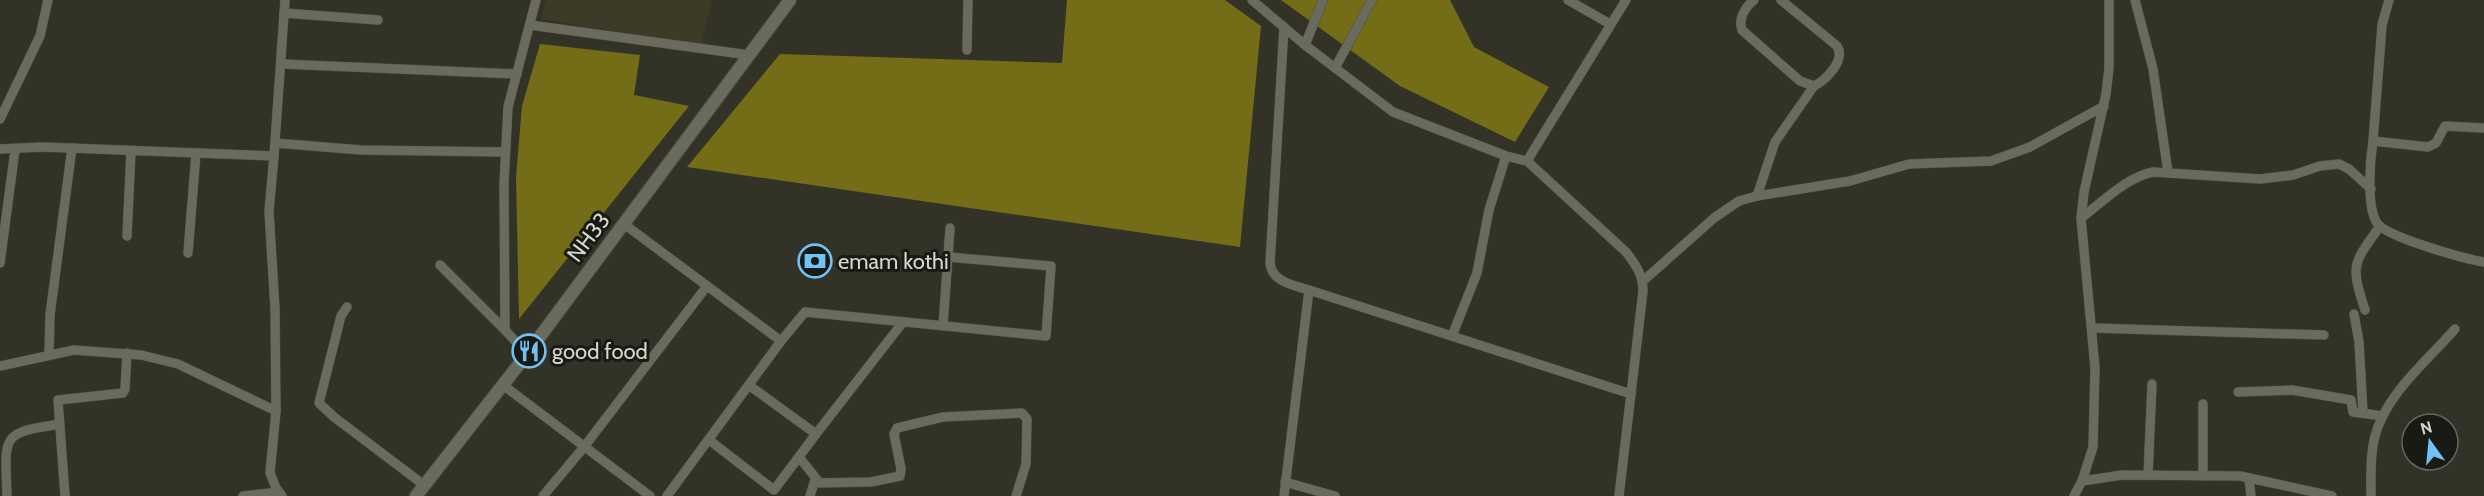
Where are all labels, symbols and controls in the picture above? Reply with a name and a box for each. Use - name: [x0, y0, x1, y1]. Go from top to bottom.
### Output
- street label: NH33: [561, 207, 616, 267]
- bank icon: emam kothi: [797, 243, 833, 279]
- place label: emam kothi: [838, 248, 949, 275]
- restaurant icon: good food: [511, 333, 547, 369]
- place label: good food: [552, 338, 648, 365]
- north arrow: [2400, 412, 2460, 472]
- text: N: [2418, 417, 2434, 439]

